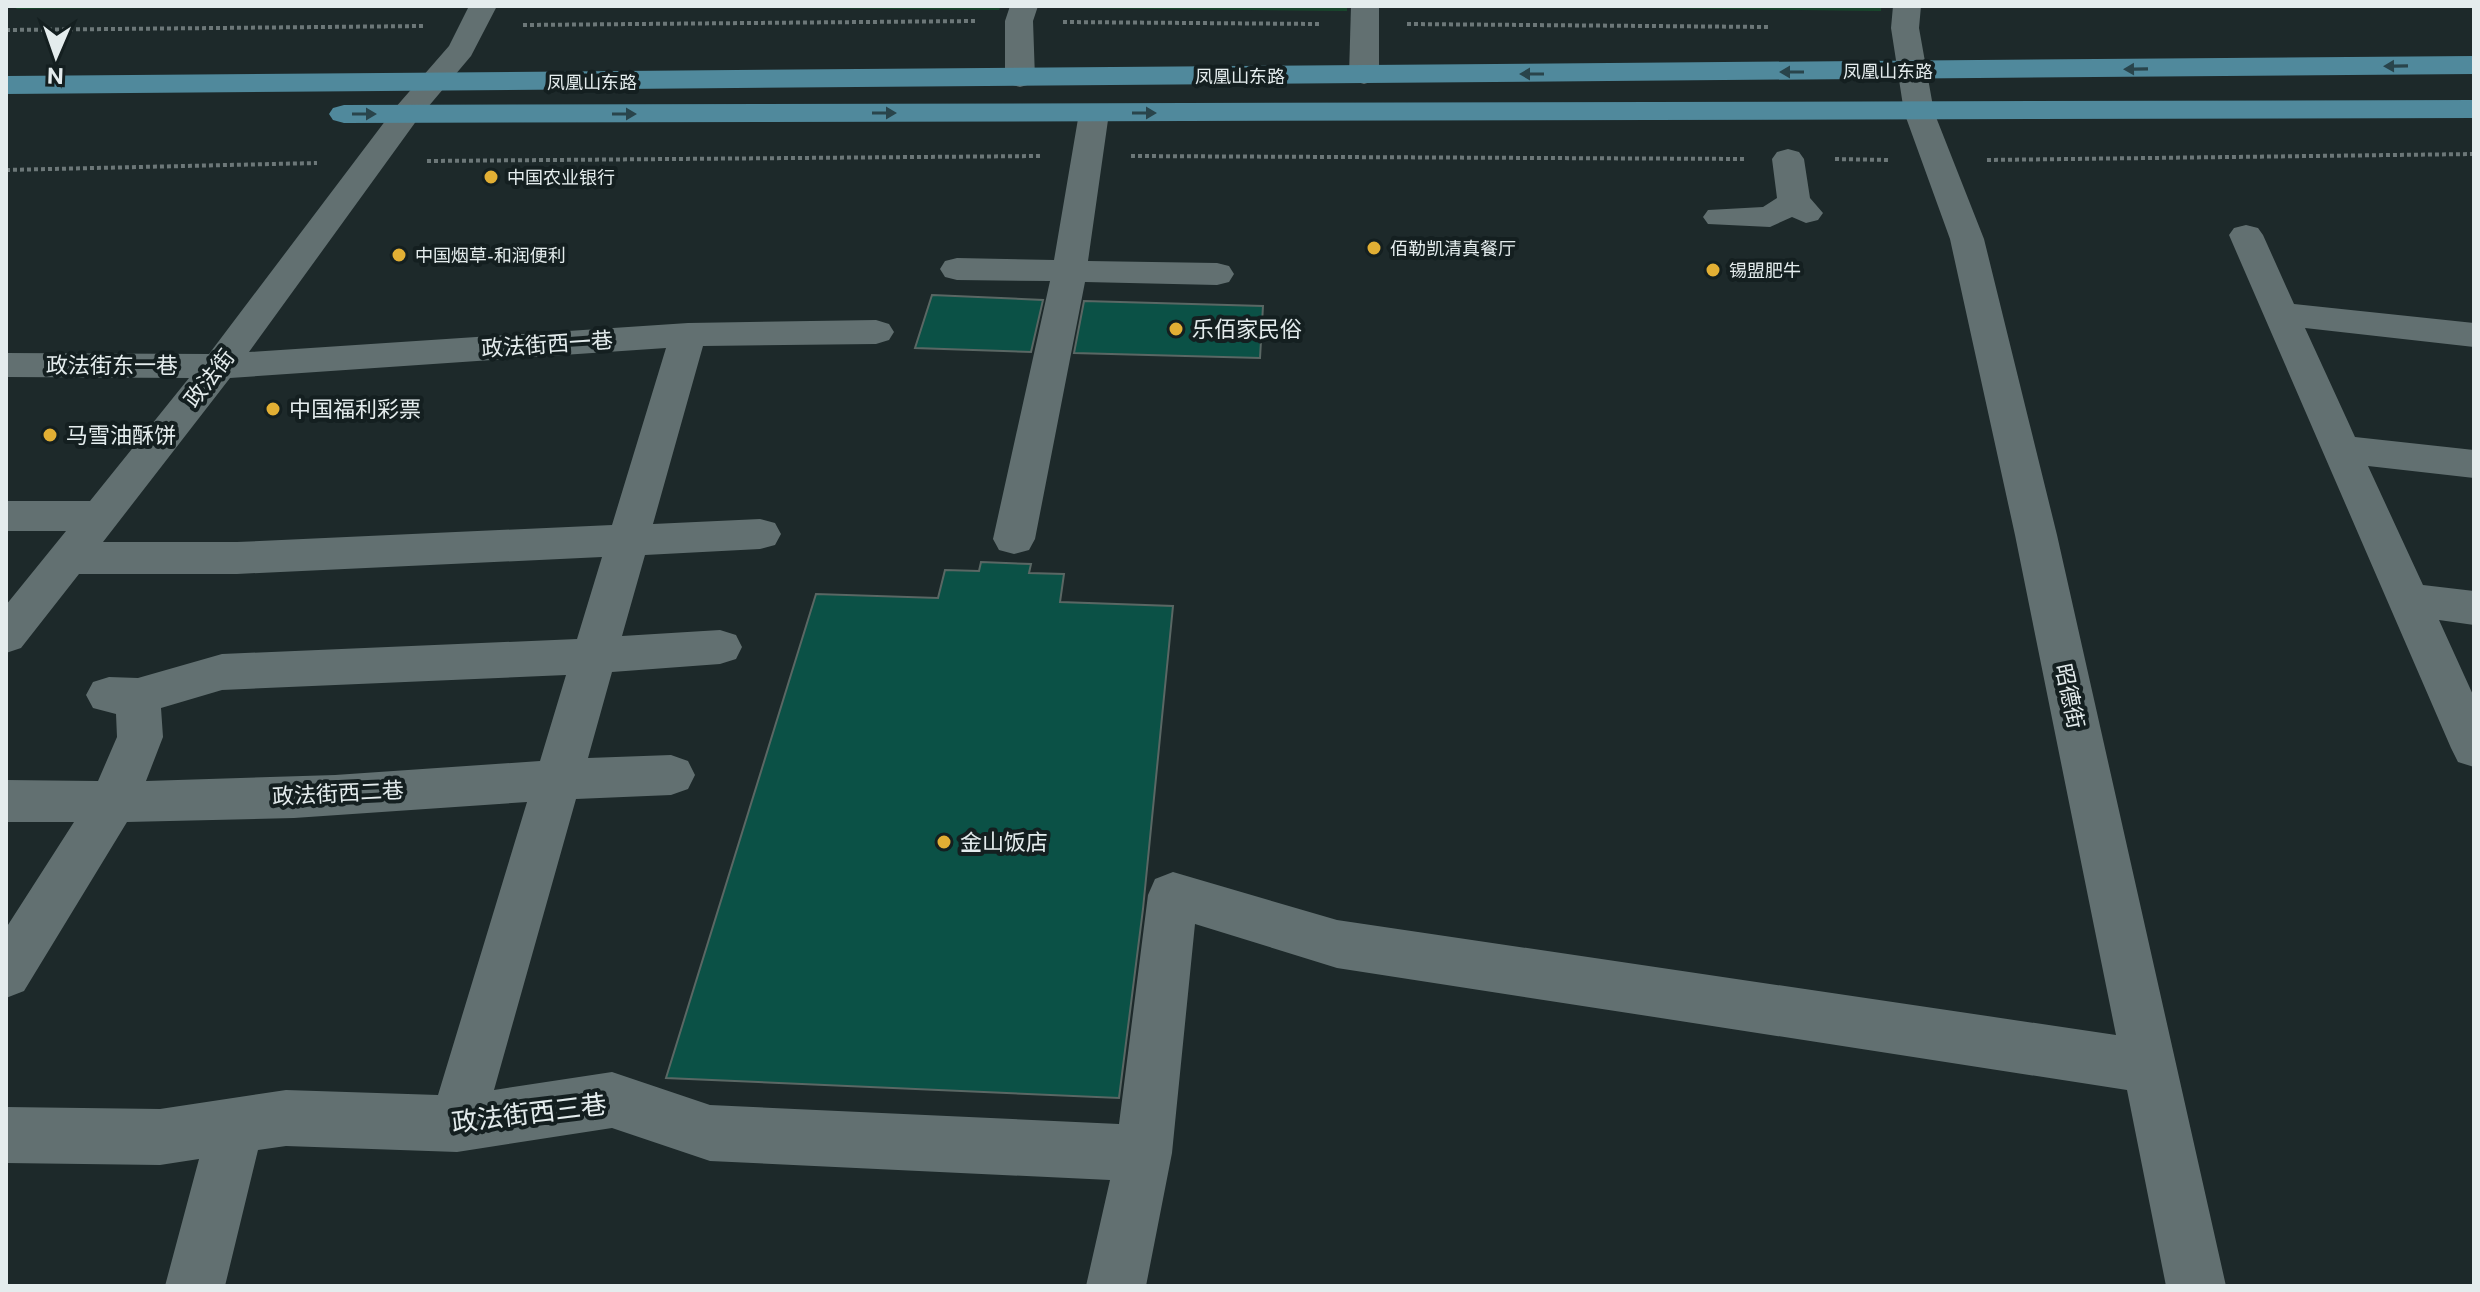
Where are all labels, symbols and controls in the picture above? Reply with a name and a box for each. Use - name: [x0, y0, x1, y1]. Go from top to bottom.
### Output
- north arrow: [16, 16, 96, 96]
- one-way arrow: [2383, 60, 2408, 72]
- street label: 凤凰山东路: [1843, 61, 1933, 82]
- text: N: [46, 63, 64, 89]
- one-way arrow: [2123, 63, 2148, 75]
- street label: 凤凰山东路: [1195, 66, 1285, 87]
- one-way arrow: [1779, 66, 1804, 78]
- one-way arrow: [1519, 68, 1544, 80]
- street label: 凤凰山东路: [547, 72, 637, 93]
- one-way arrow: [872, 107, 897, 119]
- one-way arrow: [1132, 107, 1157, 119]
- one-way arrow: [352, 108, 377, 120]
- one-way arrow: [612, 108, 637, 120]
- place label: 中国农业银行: [507, 167, 615, 188]
- marker: 中国农业银行: [482, 168, 500, 186]
- place label: 佰勒凯清真餐厅: [1390, 238, 1516, 259]
- marker: 佰勒凯清真餐厅: [1365, 239, 1383, 257]
- place label: 中国烟草-和润便利: [415, 245, 566, 266]
- marker: 中国烟草-和润便利: [390, 246, 408, 264]
- place label: 锡盟肥牛: [1729, 260, 1801, 281]
- marker: 锡盟肥牛: [1704, 261, 1722, 279]
- place label: 乐佰家民俗: [1192, 316, 1302, 342]
- marker: 乐佰家民俗: [1167, 320, 1185, 338]
- street label: 政法街西一巷: [480, 326, 614, 362]
- street label: 政法街: [178, 344, 240, 412]
- street label: 政法街东一巷: [46, 352, 178, 378]
- place label: 中国福利彩票: [289, 396, 421, 422]
- marker: 中国福利彩票: [264, 400, 282, 418]
- place label: 马雪油酥饼: [66, 422, 176, 448]
- marker: 马雪油酥饼: [41, 426, 59, 444]
- street label: 昭德街: [2050, 661, 2090, 731]
- street label: 政法街西二巷: [271, 777, 405, 809]
- place label: 金山饭店: [960, 829, 1048, 855]
- marker: 金山饭店: [935, 833, 953, 851]
- street label: 政法街西三巷: [450, 1088, 608, 1138]

